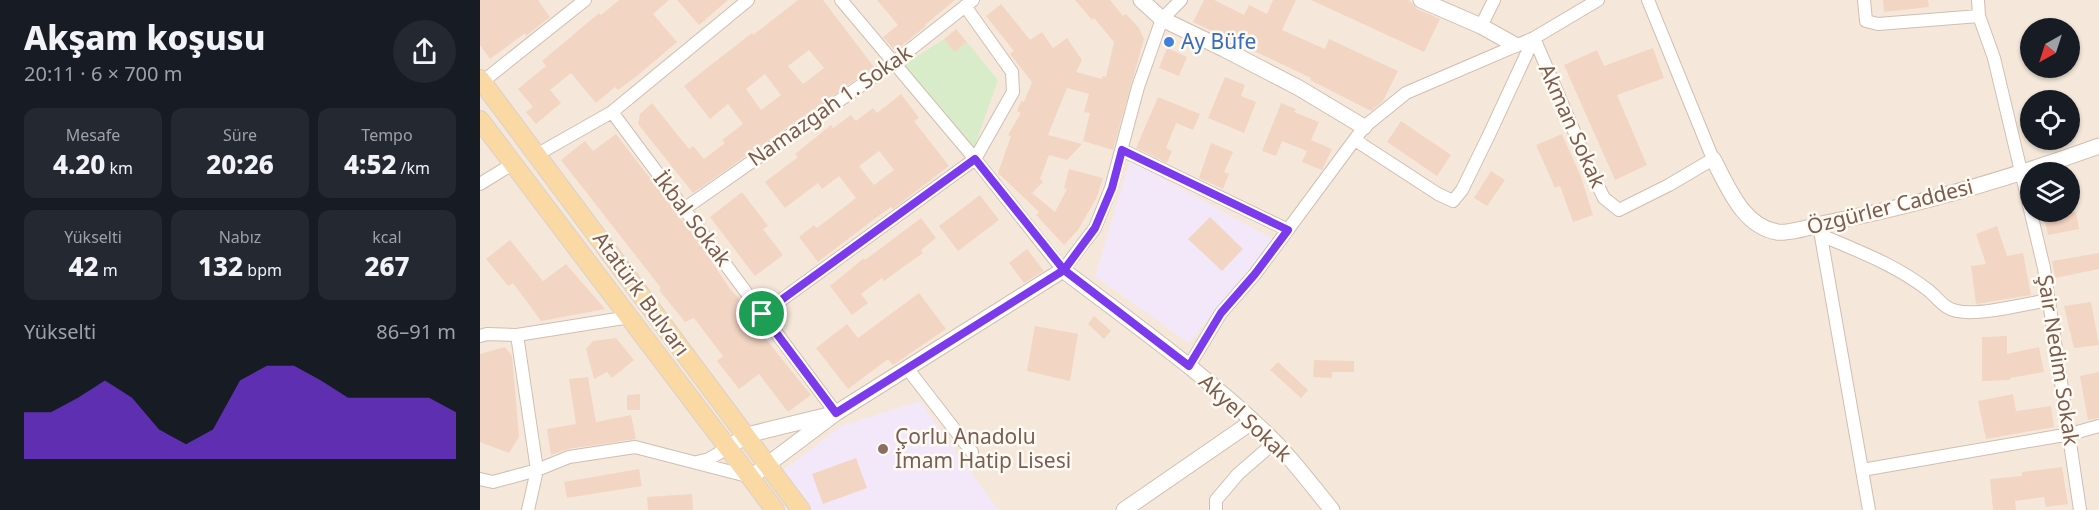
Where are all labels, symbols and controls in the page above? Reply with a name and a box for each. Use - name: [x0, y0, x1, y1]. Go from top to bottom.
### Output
- text: Akşam koşusu: [24, 15, 265, 60]
- north arrow: [2020, 18, 2080, 78]
- map controls: [2020, 18, 2080, 222]
- button: share: [393, 20, 456, 83]
- place label: Ay Büfe: [1181, 27, 1256, 55]
- marker: Ay Büfe: [1162, 35, 1176, 49]
- street label: Namazgah 1. Sokak: [742, 38, 917, 172]
- street label: Akman Sokak: [1533, 59, 1613, 193]
- text: 20:11 · 6 × 700 m: [24, 60, 182, 87]
- button: locate: [2020, 90, 2080, 150]
- text: Mesafe: [66, 124, 120, 146]
- text: Süre: [223, 124, 257, 146]
- text: Tempo: [361, 124, 413, 146]
- text: 4.20: [53, 146, 105, 182]
- text: 20:26: [206, 146, 274, 182]
- text: 4:52: [344, 146, 396, 182]
- text: km: [105, 157, 133, 179]
- text: /km: [396, 157, 430, 179]
- button: layers: [2020, 162, 2080, 222]
- street label: İkbal Sokak: [648, 165, 738, 272]
- street label: Özgürler Caddesi: [1804, 172, 1976, 240]
- text: Yükselti: [64, 226, 122, 248]
- text: Nabız: [219, 226, 261, 248]
- text: kcal: [372, 226, 402, 248]
- street label: Atatürk Bulvarı: [587, 226, 696, 361]
- text: 42: [68, 248, 98, 284]
- text: 132: [198, 248, 243, 284]
- text: 267: [364, 248, 410, 284]
- text: m: [98, 259, 118, 281]
- text: bpm: [243, 259, 282, 281]
- street label: Şair Nedim Sokak: [2032, 272, 2086, 448]
- pin: [736, 288, 787, 339]
- icon: arrive: [745, 297, 778, 330]
- text: Yükselti: [24, 318, 96, 345]
- text: 86–91 m: [376, 318, 456, 345]
- street label: Akyel Sokak: [1194, 367, 1298, 468]
- place label: Çorlu Anadolu İmam Hatip Lisesi: [895, 422, 1071, 474]
- marker: Çorlu Anadolu İmam Hatip Lisesi: [876, 442, 890, 456]

